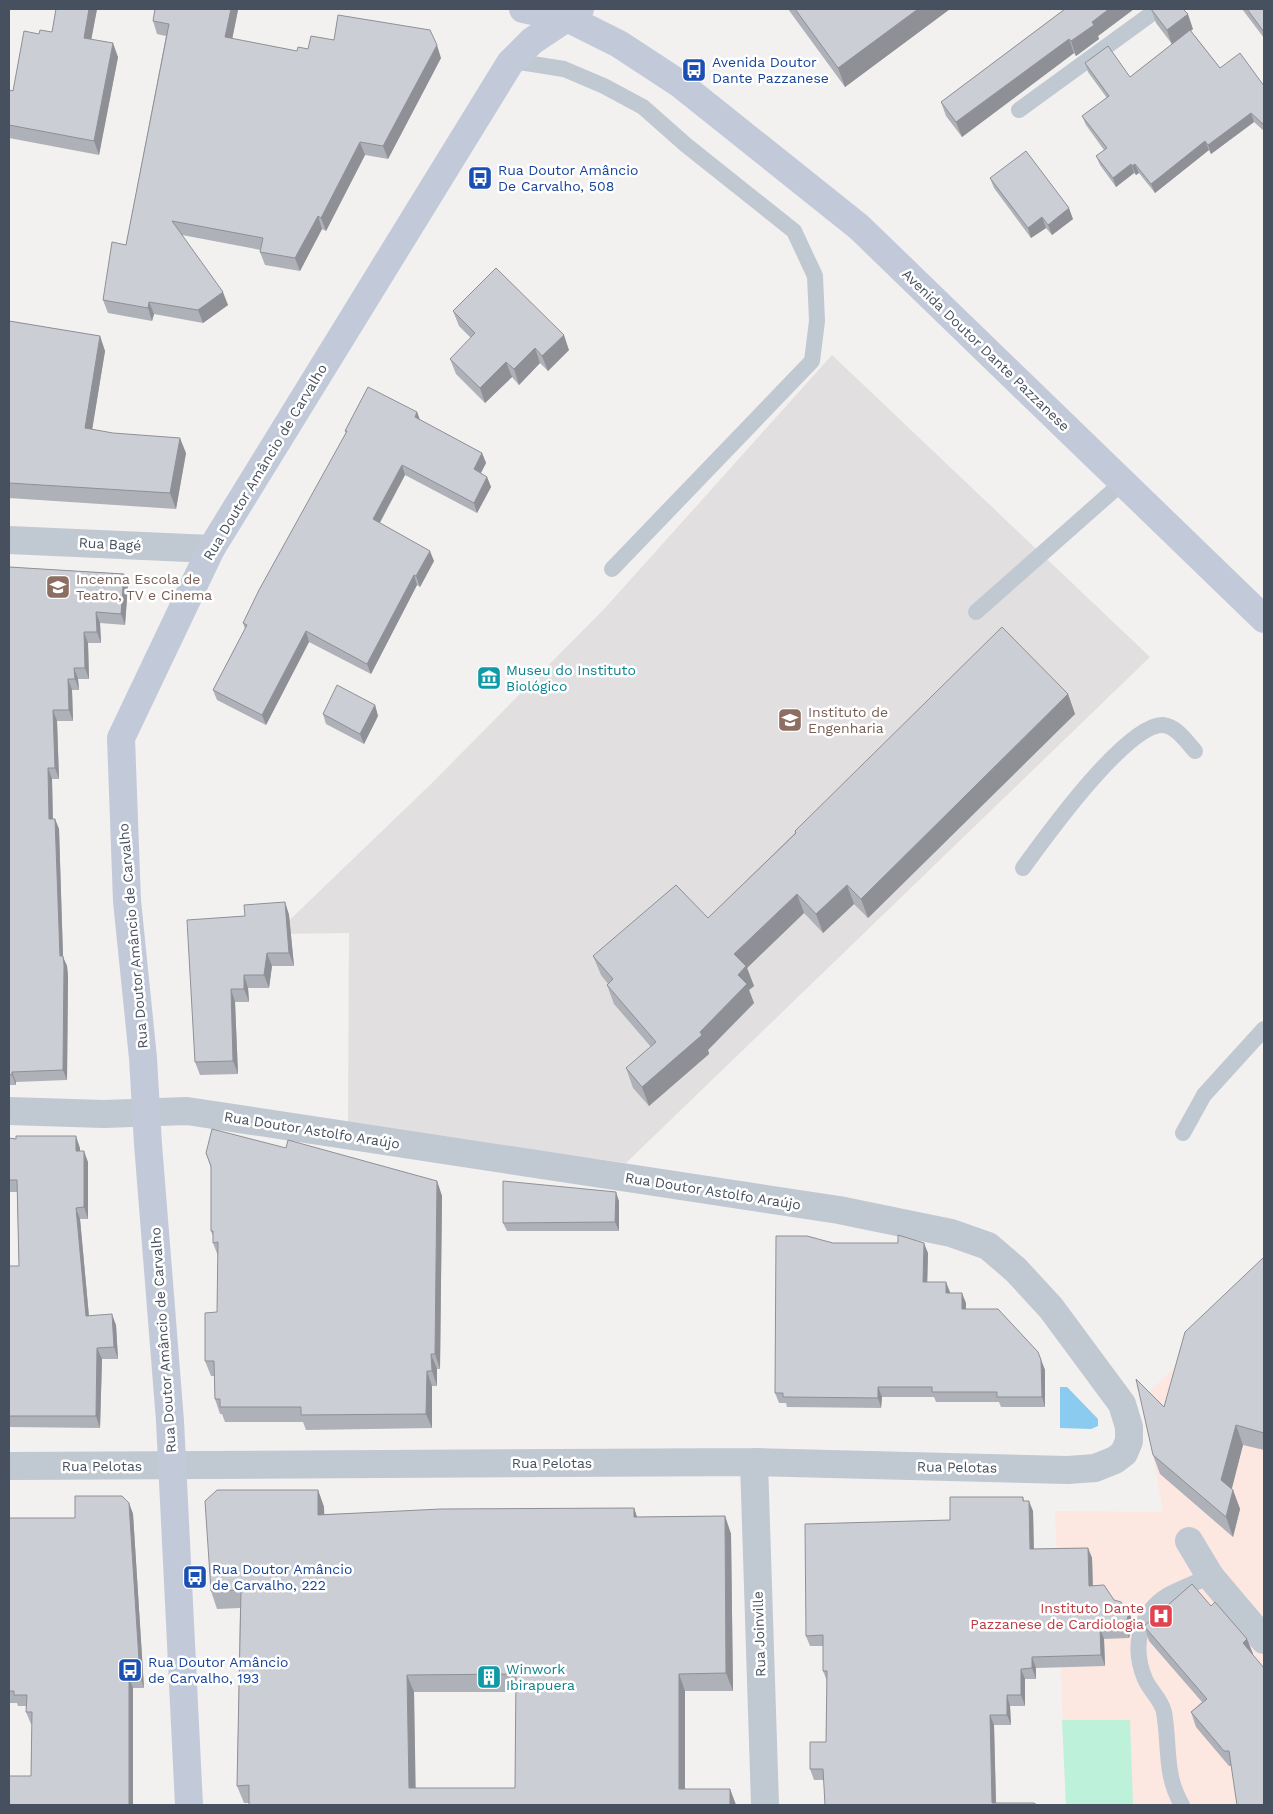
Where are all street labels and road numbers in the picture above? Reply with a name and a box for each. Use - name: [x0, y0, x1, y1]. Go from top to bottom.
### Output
- street label: Avenida Doutor Dante Pazzanese: [899, 266, 1073, 434]
- street label: Rua Doutor Amâncio de Carvalho: [200, 361, 330, 563]
- street label: Rua Bagé: [78, 534, 142, 554]
- street label: Rua Doutor Amâncio de Carvalho: [115, 823, 151, 1049]
- street label: Rua Doutor Astolfo Araújo: [223, 1108, 401, 1152]
- street label: Rua Doutor Astolfo Araújo: [624, 1169, 802, 1213]
- street label: Rua Doutor Amâncio de Carvalho: [147, 1227, 179, 1453]
- street label: Rua Pelotas: [512, 1455, 592, 1471]
- street label: Rua Pelotas: [62, 1458, 142, 1474]
- street label: Rua Pelotas: [917, 1458, 997, 1476]
- street label: Rua Joinville: [750, 1591, 768, 1677]

